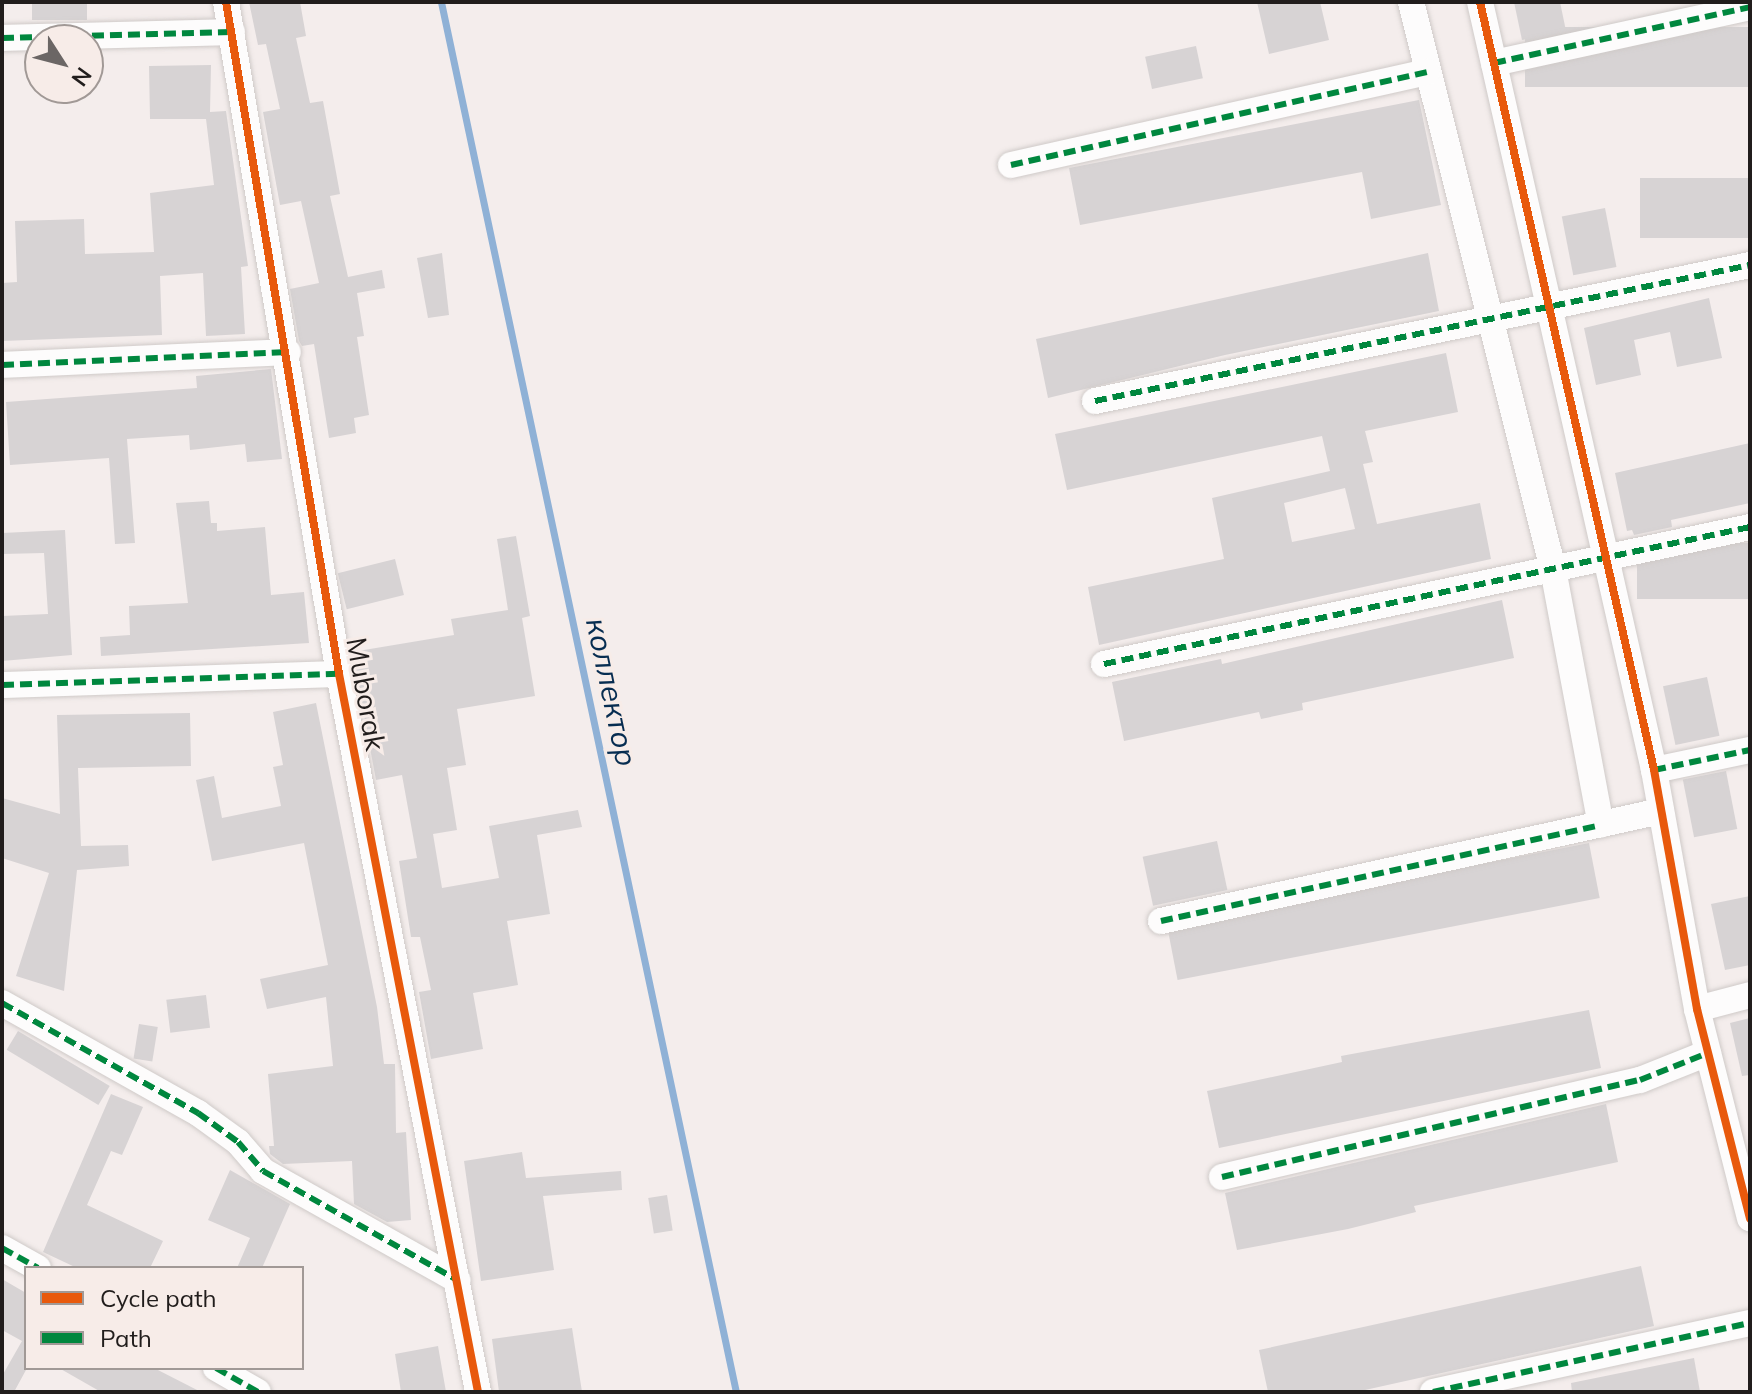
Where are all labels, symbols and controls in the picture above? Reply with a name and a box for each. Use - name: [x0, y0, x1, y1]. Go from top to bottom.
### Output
- north arrow: [24, 24, 104, 104]
- text: N: [66, 62, 98, 92]
- water label: коллектор: [579, 615, 645, 769]
- street label: Muborak: [340, 635, 392, 753]
- legend: [24, 1266, 304, 1370]
- text: Cycle path: [100, 1283, 217, 1313]
- text: Path: [100, 1323, 152, 1353]

